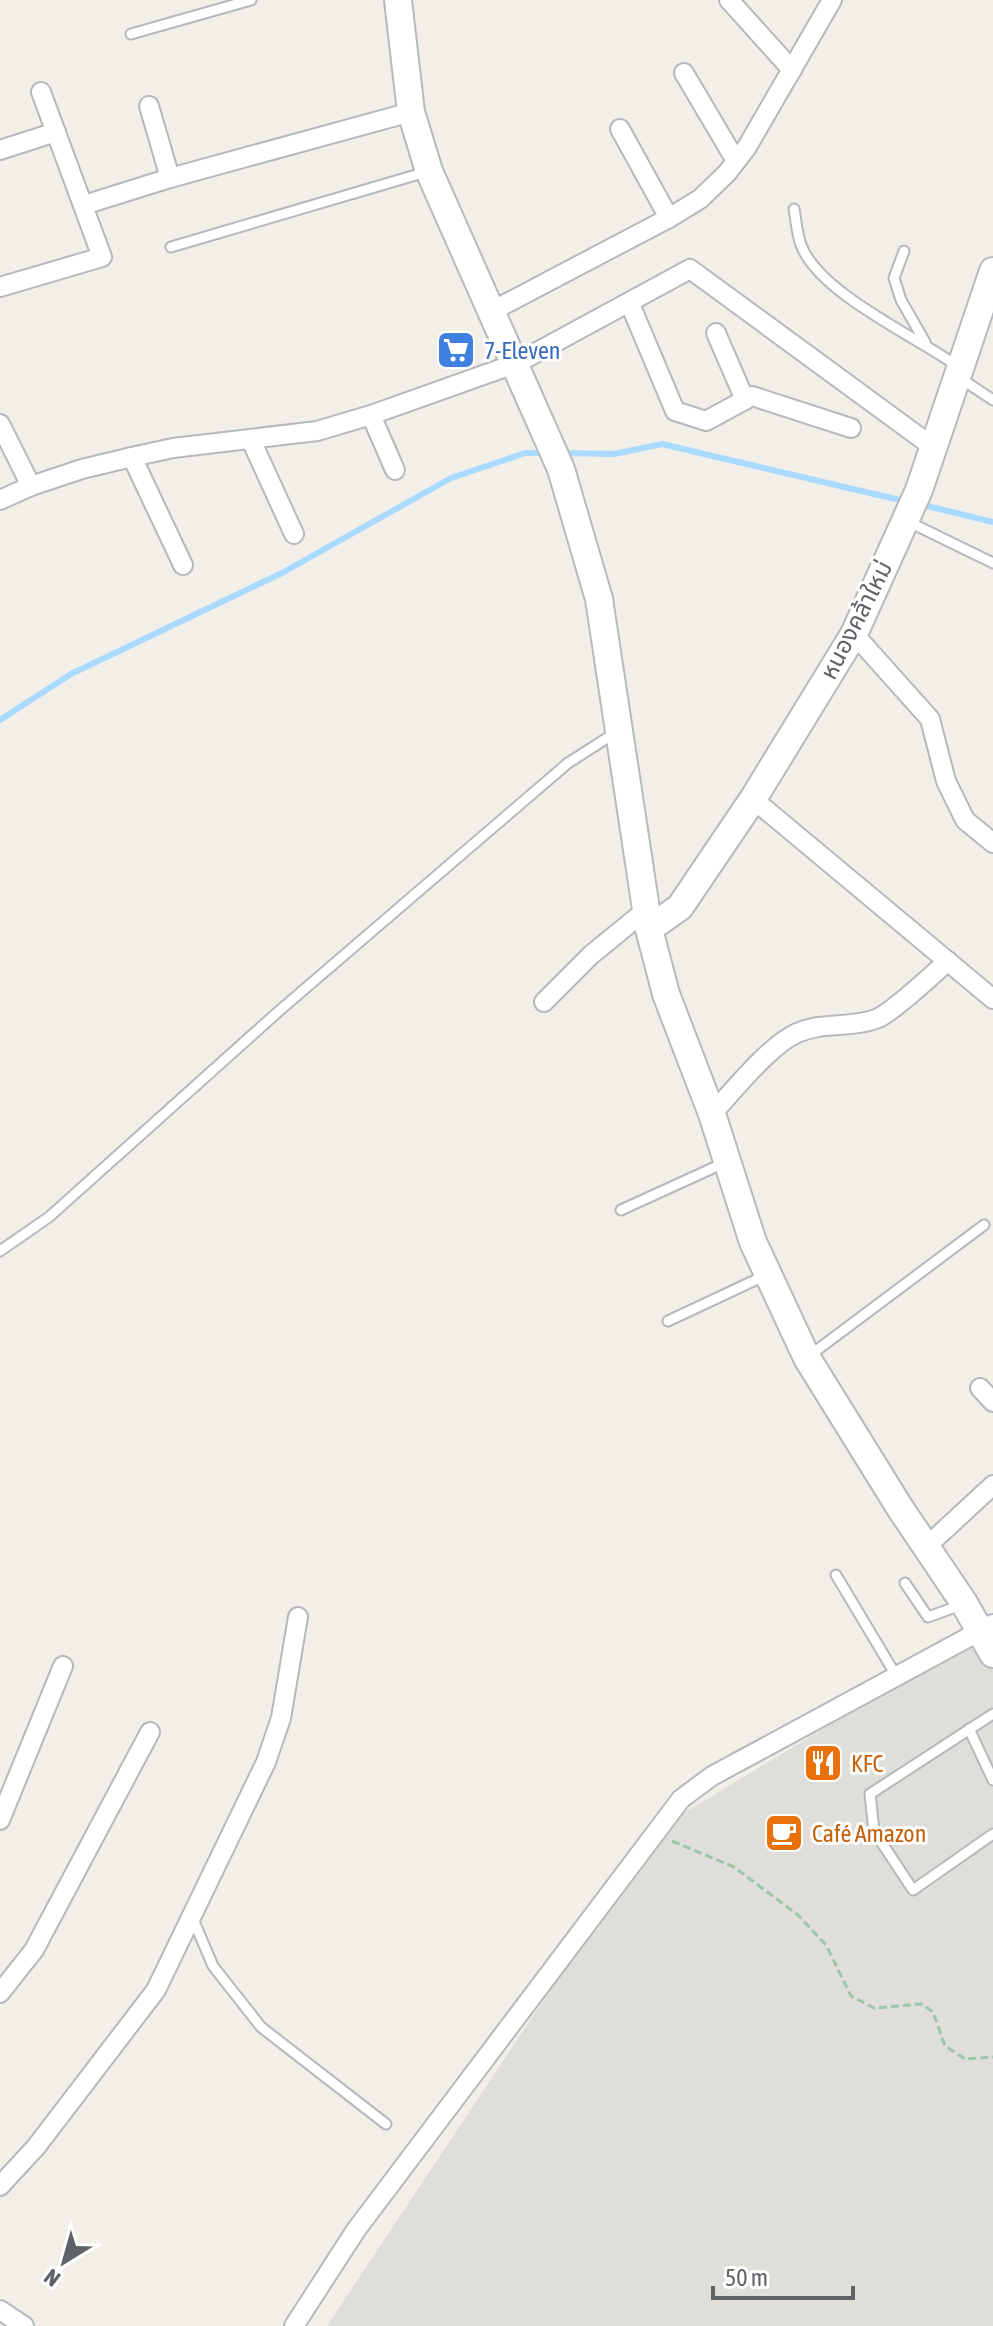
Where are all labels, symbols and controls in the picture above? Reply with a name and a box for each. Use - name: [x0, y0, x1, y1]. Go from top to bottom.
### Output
- supermarket icon: 7-Eleven: [435, 329, 477, 371]
- place label: 7-Eleven: [484, 337, 560, 364]
- street label: หนองคล้าใหม่: [815, 556, 897, 684]
- restaurant icon: KFC: [802, 1742, 844, 1784]
- place label: KFC: [851, 1750, 883, 1777]
- cafe icon: Café Amazon: [763, 1812, 805, 1854]
- place label: Café Amazon: [812, 1820, 926, 1847]
- north arrow: [24, 2222, 104, 2302]
- scale bar: [713, 2250, 853, 2300]
- text: N: [39, 2264, 65, 2292]
- text: 50 m: [725, 2264, 768, 2291]

